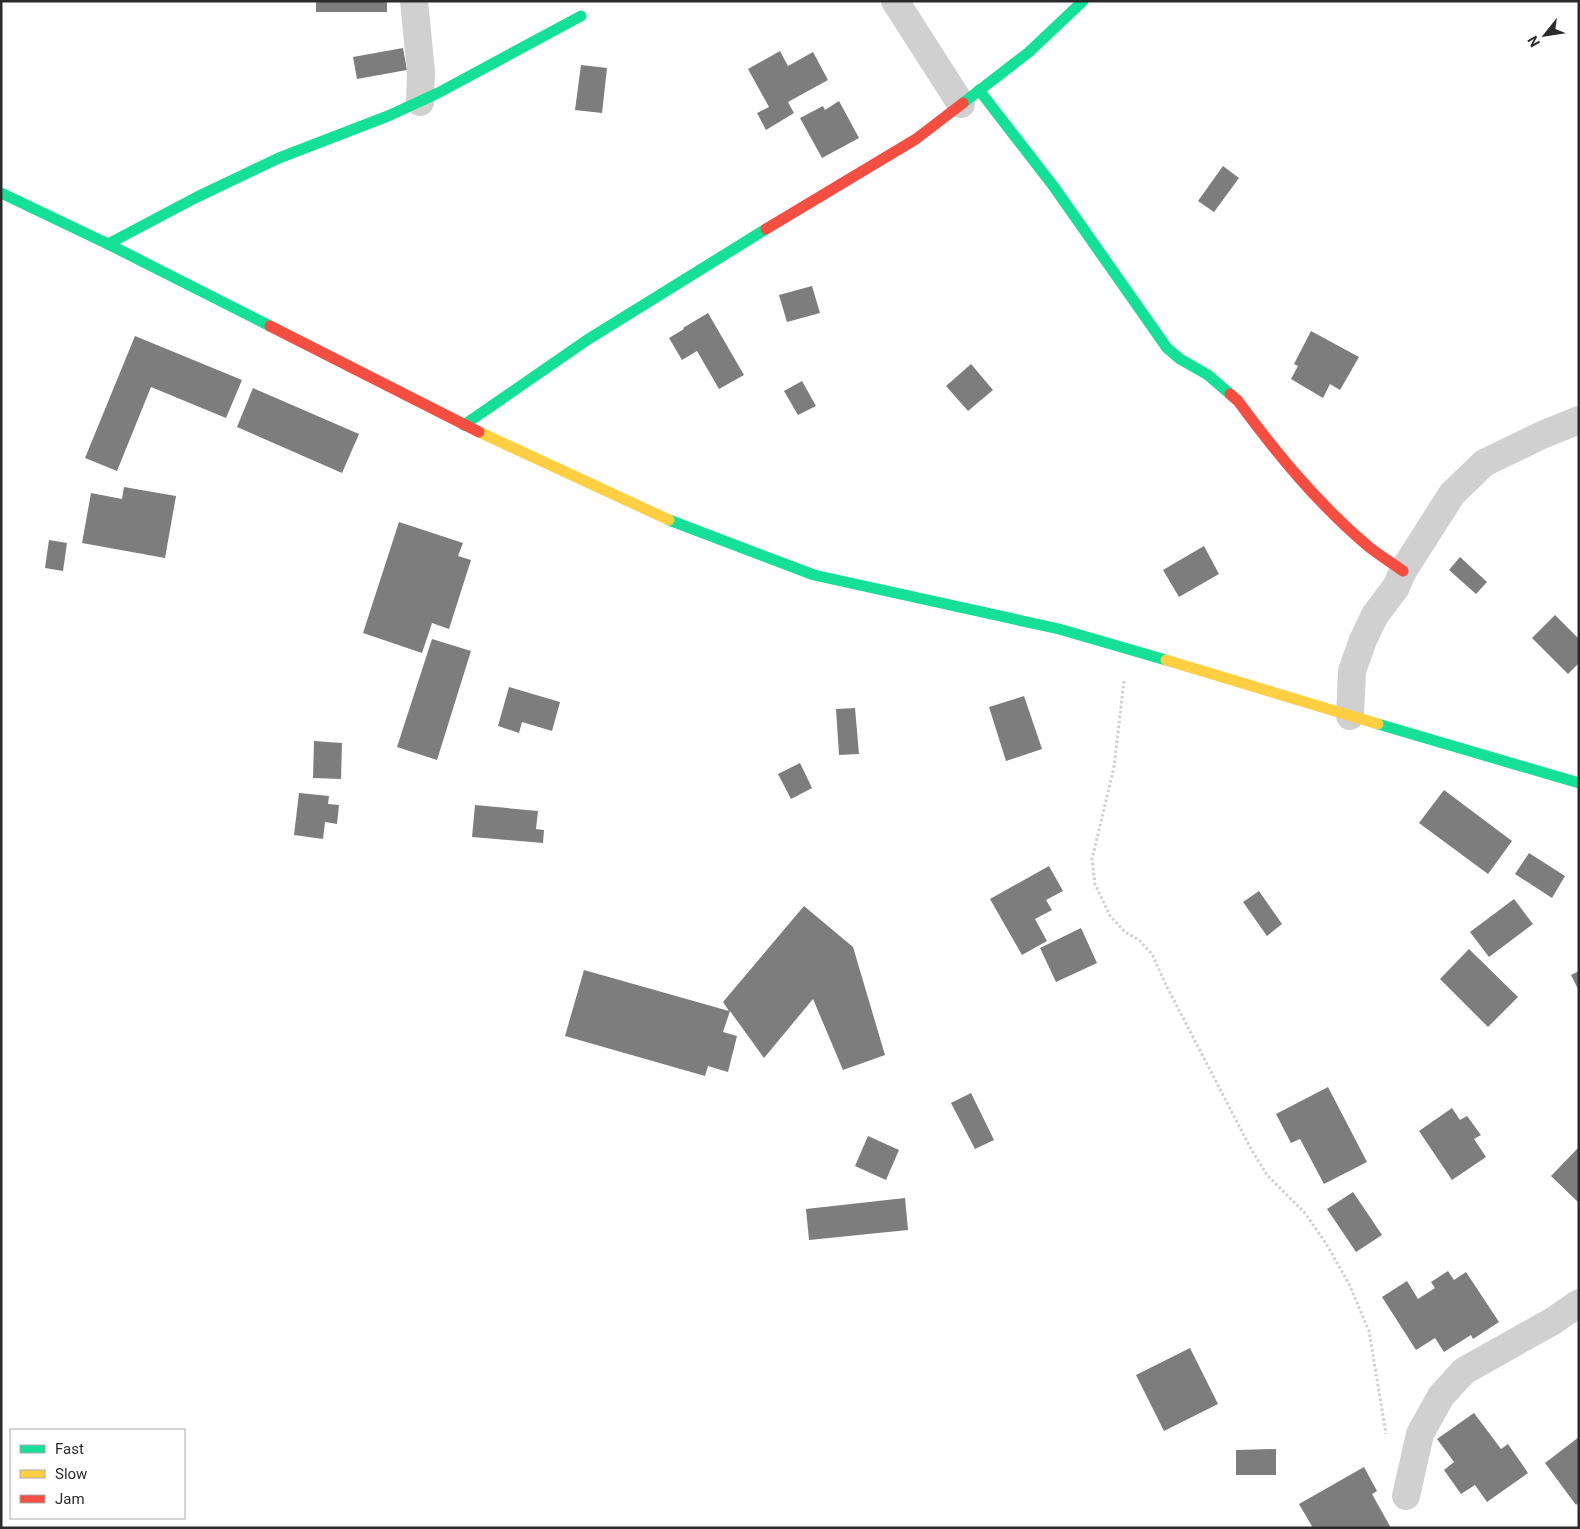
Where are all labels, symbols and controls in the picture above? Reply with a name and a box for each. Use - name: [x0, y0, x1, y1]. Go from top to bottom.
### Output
- north arrow: [1520, 10, 1570, 60]
- text: N: [1524, 33, 1543, 50]
- legend: [10, 1429, 185, 1519]
- text: Fast: [55, 1440, 84, 1458]
- text: Slow: [55, 1465, 87, 1483]
- text: Jam: [55, 1490, 85, 1508]

